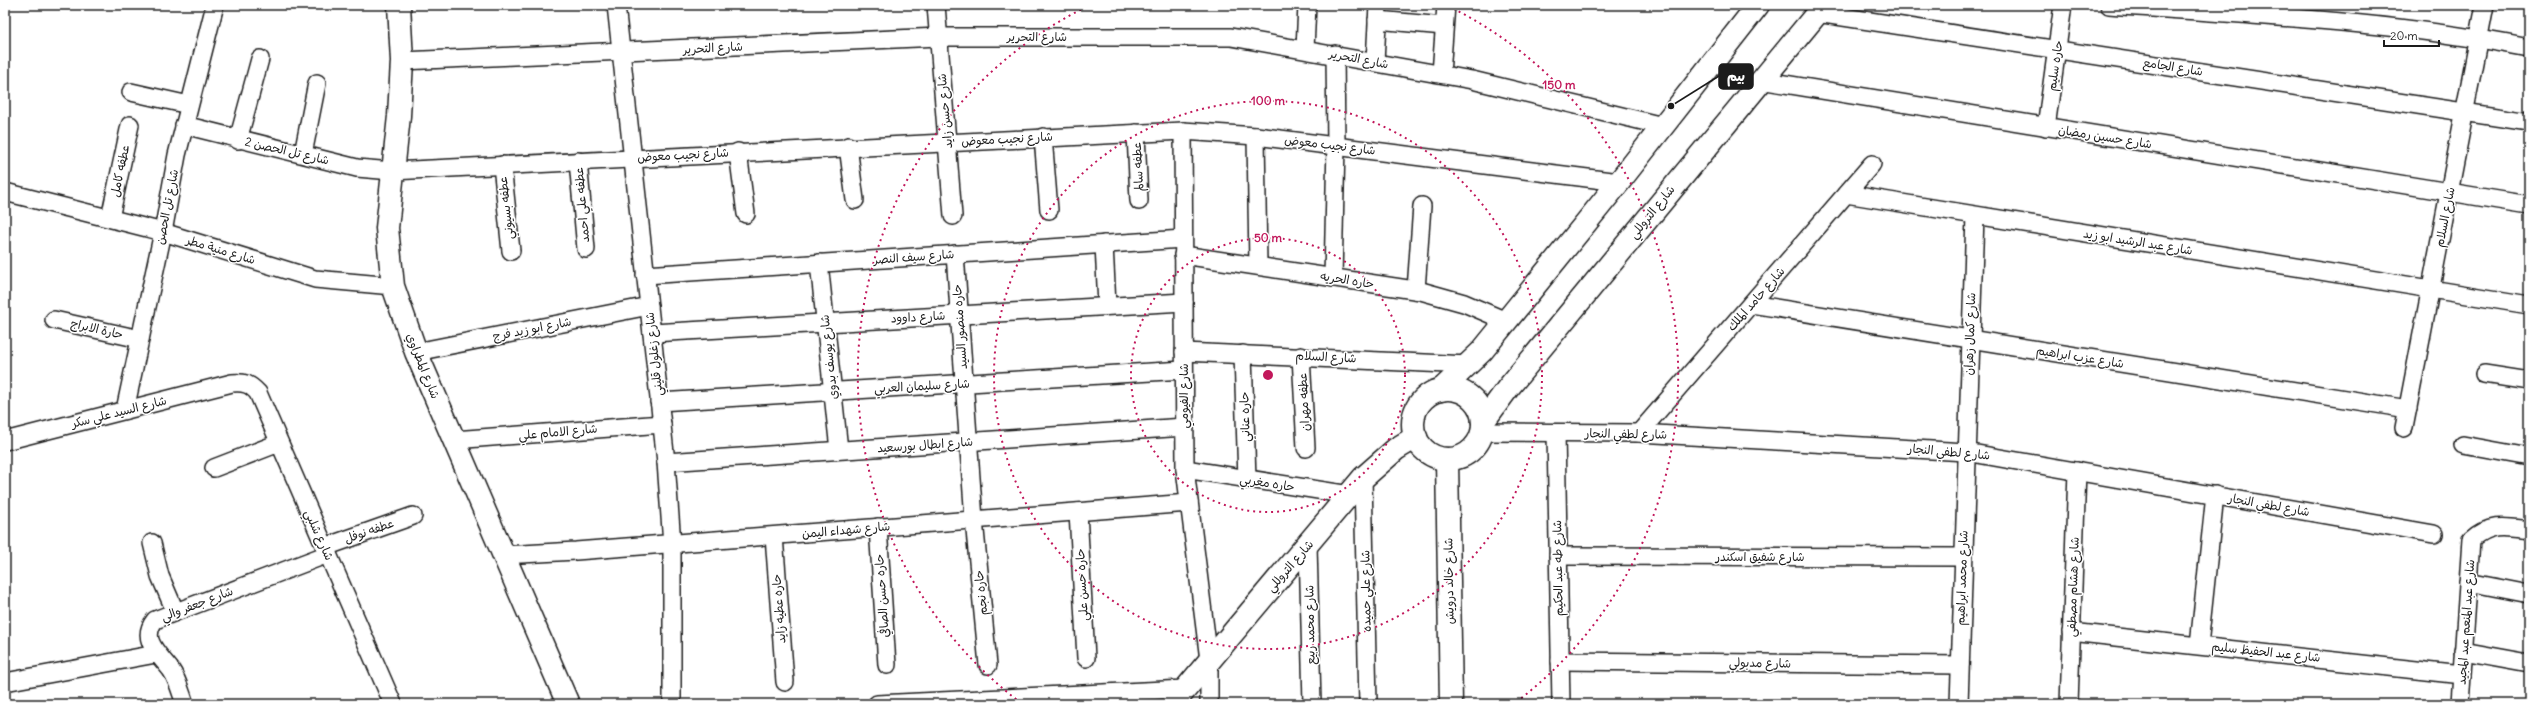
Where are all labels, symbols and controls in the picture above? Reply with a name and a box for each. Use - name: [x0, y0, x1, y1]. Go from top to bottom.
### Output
- scale bar: [2384, 22, 2439, 48]
- text: 20 m: [2390, 28, 2418, 43]
- street label: شارع التحرير: [1006, 29, 1067, 46]
- street label: شارع التحرير: [682, 38, 743, 59]
- street label: حاره سليم: [2044, 40, 2067, 92]
- street label: شارع التحرير: [1327, 45, 1390, 74]
- street label: شارع الجامع: [2142, 54, 2204, 81]
- callout: بيم: [1719, 64, 1753, 89]
- text: بيم: [1727, 68, 1745, 87]
- street label: شارع حسن زايد: [934, 73, 957, 149]
- text: 150 m: [1543, 77, 1576, 92]
- text: 100 m: [1251, 93, 1285, 108]
- street label: شارع حسين رمضان: [2057, 122, 2153, 153]
- street label: شارع نجيب معوض: [961, 129, 1053, 150]
- street label: شارع نجيب معوض: [1283, 131, 1376, 160]
- street label: شارع تل الحصن 2: [243, 134, 331, 169]
- street label: عطفه سالم: [1129, 142, 1149, 192]
- street label: عطفه كامل: [107, 144, 132, 198]
- street label: شارع نجيب معوض: [637, 145, 729, 166]
- street label: عطفه علي احمد: [571, 167, 596, 243]
- street label: شارع تل الحصن: [152, 168, 183, 246]
- street label: عطفه بسيوني: [495, 176, 520, 240]
- street label: شارع التروللي: [1626, 182, 1681, 244]
- street label: شارع السلام: [2431, 186, 2460, 249]
- street label: شارع عبد الرشيد ابو زيد: [2082, 225, 2194, 260]
- text: 50 m: [1254, 230, 1283, 245]
- street label: شارع منية مطر: [183, 232, 257, 269]
- street label: شارع سيف النصر: [872, 246, 955, 269]
- street label: شارع حامد الملك: [1724, 264, 1789, 335]
- street label: حاره الحريه: [1319, 268, 1375, 291]
- street label: حاره منصور السيد: [949, 284, 970, 370]
- street label: شارع كمال زهران: [1961, 292, 1980, 376]
- street label: شارع داوود: [890, 308, 946, 327]
- street label: شارع زغلول قليني: [642, 311, 669, 397]
- street label: شارع ابو زيد فرج: [491, 314, 573, 345]
- street label: شارع يوسف بدوي: [817, 314, 842, 400]
- street label: حارة الابراج: [69, 315, 125, 344]
- street label: شارع المطراوي: [402, 331, 443, 402]
- street label: شارع عزب ابراهيم: [2035, 342, 2125, 373]
- street label: شارع السلام: [1295, 347, 1357, 368]
- street label: شارع الفيومي: [1176, 364, 1195, 428]
- centre of rings: [1261, 368, 1275, 382]
- street label: عطفه مهران: [1294, 373, 1313, 432]
- street label: شارع سليمان العربي: [874, 375, 971, 399]
- street label: حاره عناني: [1236, 391, 1257, 442]
- street label: شارع السيد علي سكر: [69, 392, 169, 435]
- street label: شارع الامام علي: [518, 421, 598, 446]
- street label: شارع لطفي النجار: [1584, 425, 1667, 446]
- street label: شارع ابطال بورسعيد: [877, 434, 974, 457]
- street label: شارع لطفي النجار: [1906, 440, 1991, 467]
- street label: حاره مغربي: [1238, 471, 1296, 498]
- street label: شارع لطفي النجار: [2226, 490, 2311, 523]
- street label: شارع شلبي: [298, 507, 337, 564]
- street label: عطفه نوفل: [342, 515, 396, 546]
- street label: شارع شهداء اليمن: [801, 518, 891, 543]
- street label: شارع طه عبد الحكيم: [1549, 520, 1568, 616]
- street label: شارع محمد ابراهيم: [1952, 530, 1973, 626]
- street label: شارع التروللي: [1263, 537, 1319, 597]
- street label: شارع هشام مصطفي: [2063, 537, 2086, 637]
- street label: شارع خالد درويش: [1440, 538, 1459, 624]
- street label: حاره حسن علي: [1072, 548, 1095, 621]
- street label: شارع شفيق اسكندر: [1715, 549, 1804, 566]
- street label: شارع علي حميده: [1357, 550, 1378, 632]
- street label: حاره حسن الصافي: [871, 554, 894, 638]
- street label: شارع عبد المنعم عبد المجيد: [2454, 559, 2479, 685]
- street label: حاره نجم: [971, 569, 992, 616]
- street label: حاره عطيه زايد: [769, 574, 788, 644]
- street label: شارع جعفر والي: [159, 583, 236, 628]
- street label: شارع محمد ربيع: [1301, 585, 1320, 665]
- street label: شارع عبد الحفيظ سليم: [2211, 638, 2321, 667]
- street label: شارع مدبولي: [1729, 654, 1791, 675]

